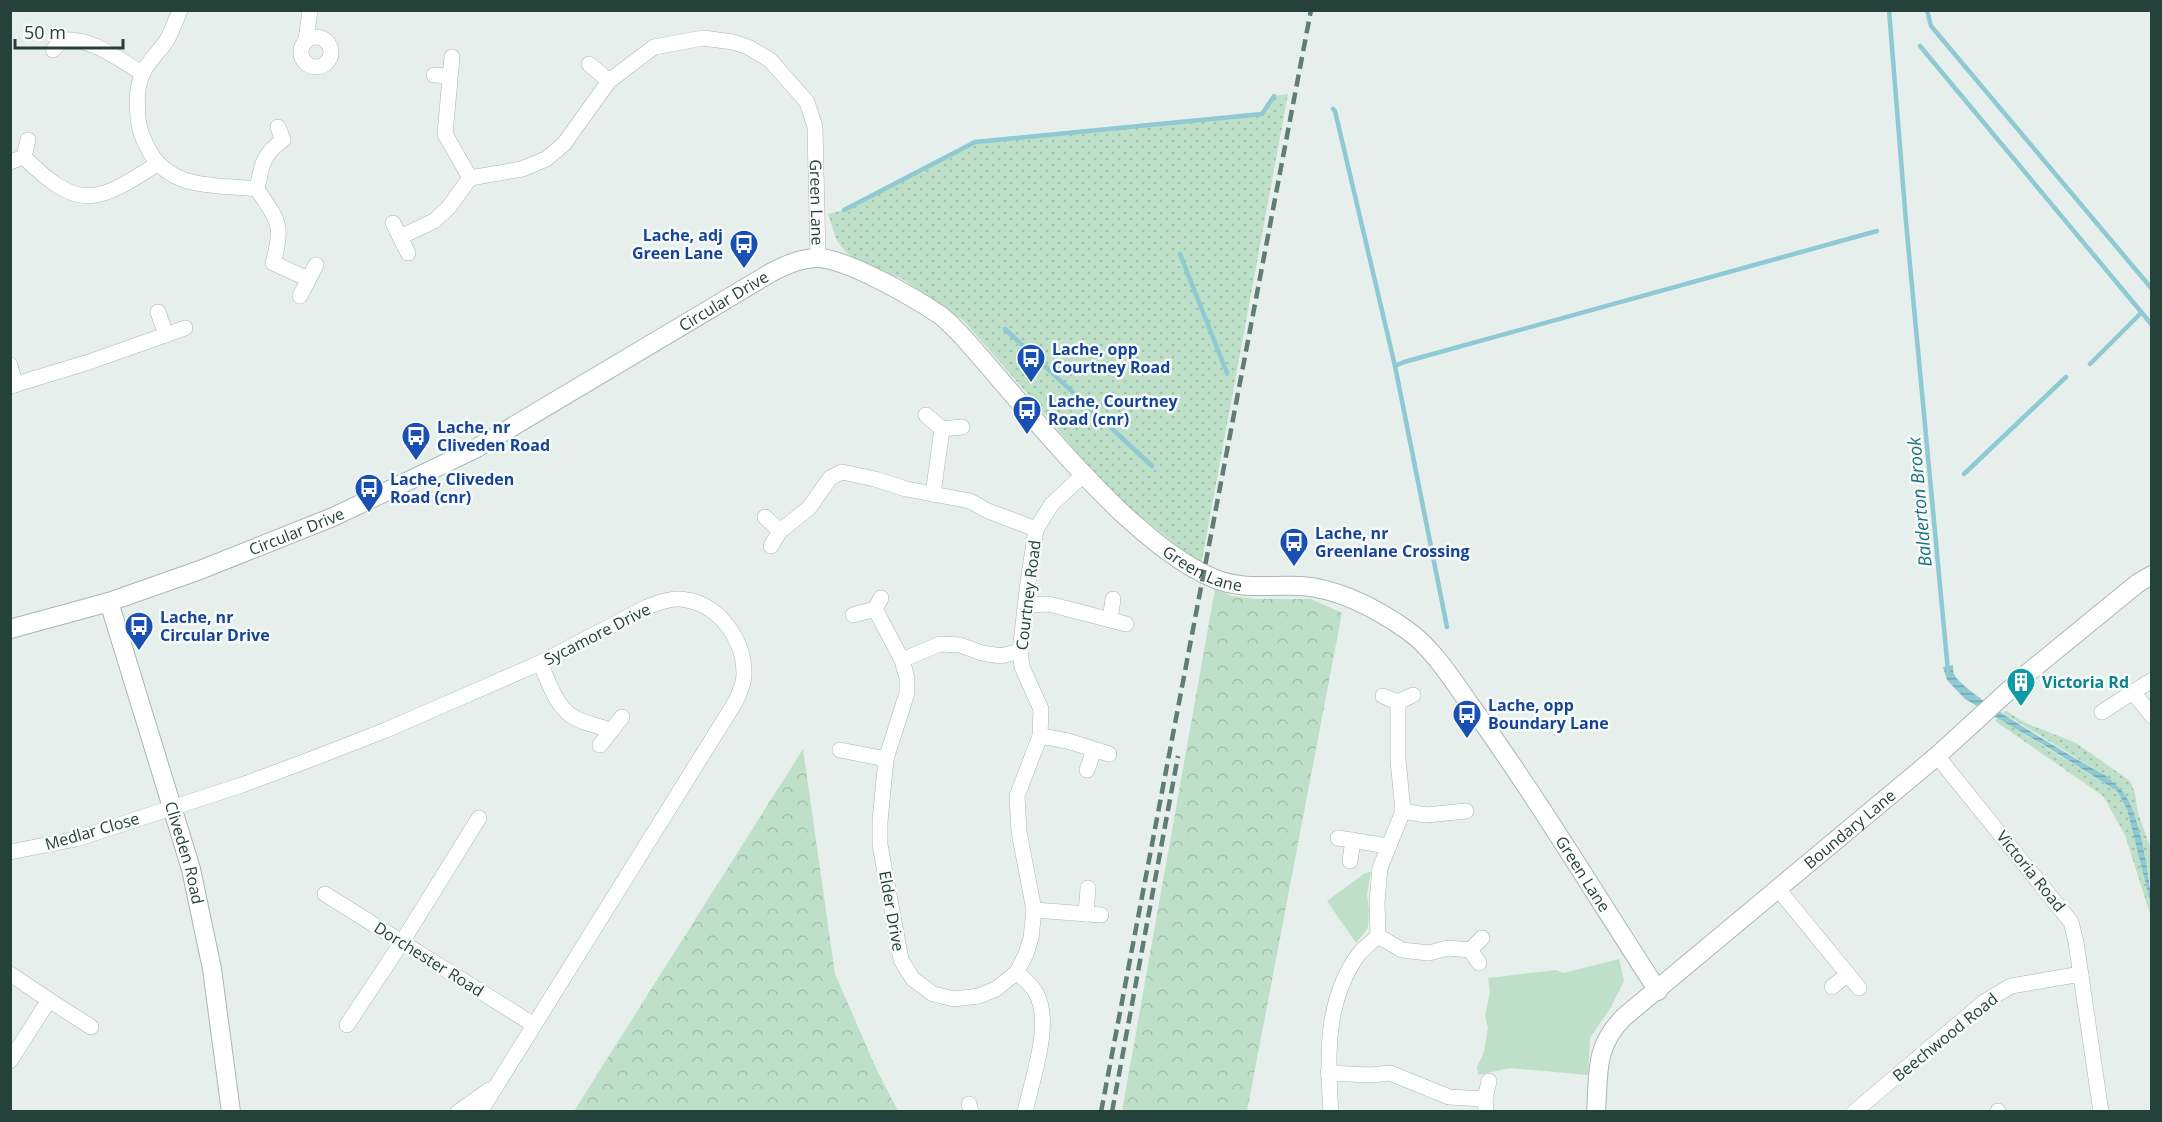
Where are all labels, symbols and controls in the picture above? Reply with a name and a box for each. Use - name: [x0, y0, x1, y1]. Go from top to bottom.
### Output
- scale bar: [15, 12, 123, 50]
- text: 50 m: [24, 20, 66, 44]
- street label: Green Lane: [805, 159, 829, 246]
- place label: Lache, adj Green Lane: [632, 224, 723, 264]
- bus stop icon: Lache, adj Green Lane: [728, 228, 760, 270]
- street label: Circular Drive: [675, 266, 773, 336]
- place label: Lache, opp Courtney Road: [1052, 338, 1170, 378]
- bus stop icon: Lache, opp Courtney Road: [1015, 342, 1047, 384]
- place label: Lache, Courtney Road (cnr): [1048, 390, 1178, 430]
- bus stop icon: Lache, Courtney Road (cnr): [1011, 394, 1043, 436]
- place label: Lache, nr Cliveden Road: [437, 416, 550, 456]
- bus stop icon: Lache, nr Cliveden Road: [400, 420, 432, 462]
- water label: Balderton Brook: [1901, 435, 1937, 568]
- place label: Lache, Cliveden Road (cnr): [390, 468, 514, 508]
- bus stop icon: Lache, Cliveden Road (cnr): [353, 472, 385, 514]
- street label: Circular Drive: [246, 502, 348, 560]
- place label: Lache, nr Greenlane Crossing: [1315, 522, 1470, 562]
- bus stop icon: Lache, nr Greenlane Crossing: [1278, 526, 1310, 568]
- street label: Courtney Road: [1010, 539, 1046, 651]
- street label: Green Lane: [1158, 540, 1244, 596]
- street label: Sycamore Drive: [540, 598, 654, 670]
- place label: Lache, nr Circular Drive: [160, 606, 270, 646]
- bus stop icon: Lache, nr Circular Drive: [123, 610, 155, 652]
- building icon: Victoria Rd: [2005, 666, 2037, 708]
- place label: Victoria Rd: [2042, 671, 2129, 693]
- place label: Lache, opp Boundary Lane: [1488, 694, 1609, 734]
- bus stop icon: Lache, opp Boundary Lane: [1451, 698, 1483, 740]
- street label: Boundary Lane: [1799, 784, 1900, 873]
- street label: Cliveden Road: [160, 799, 209, 906]
- street label: Medlar Close: [42, 807, 142, 855]
- street label: Victoria Road: [1991, 826, 2071, 916]
- street label: Green Lane: [1551, 832, 1616, 916]
- street label: Elder Drive: [874, 869, 910, 953]
- street label: Dorchester Road: [370, 916, 488, 1002]
- street label: Beechwood Road: [1888, 988, 2002, 1086]

